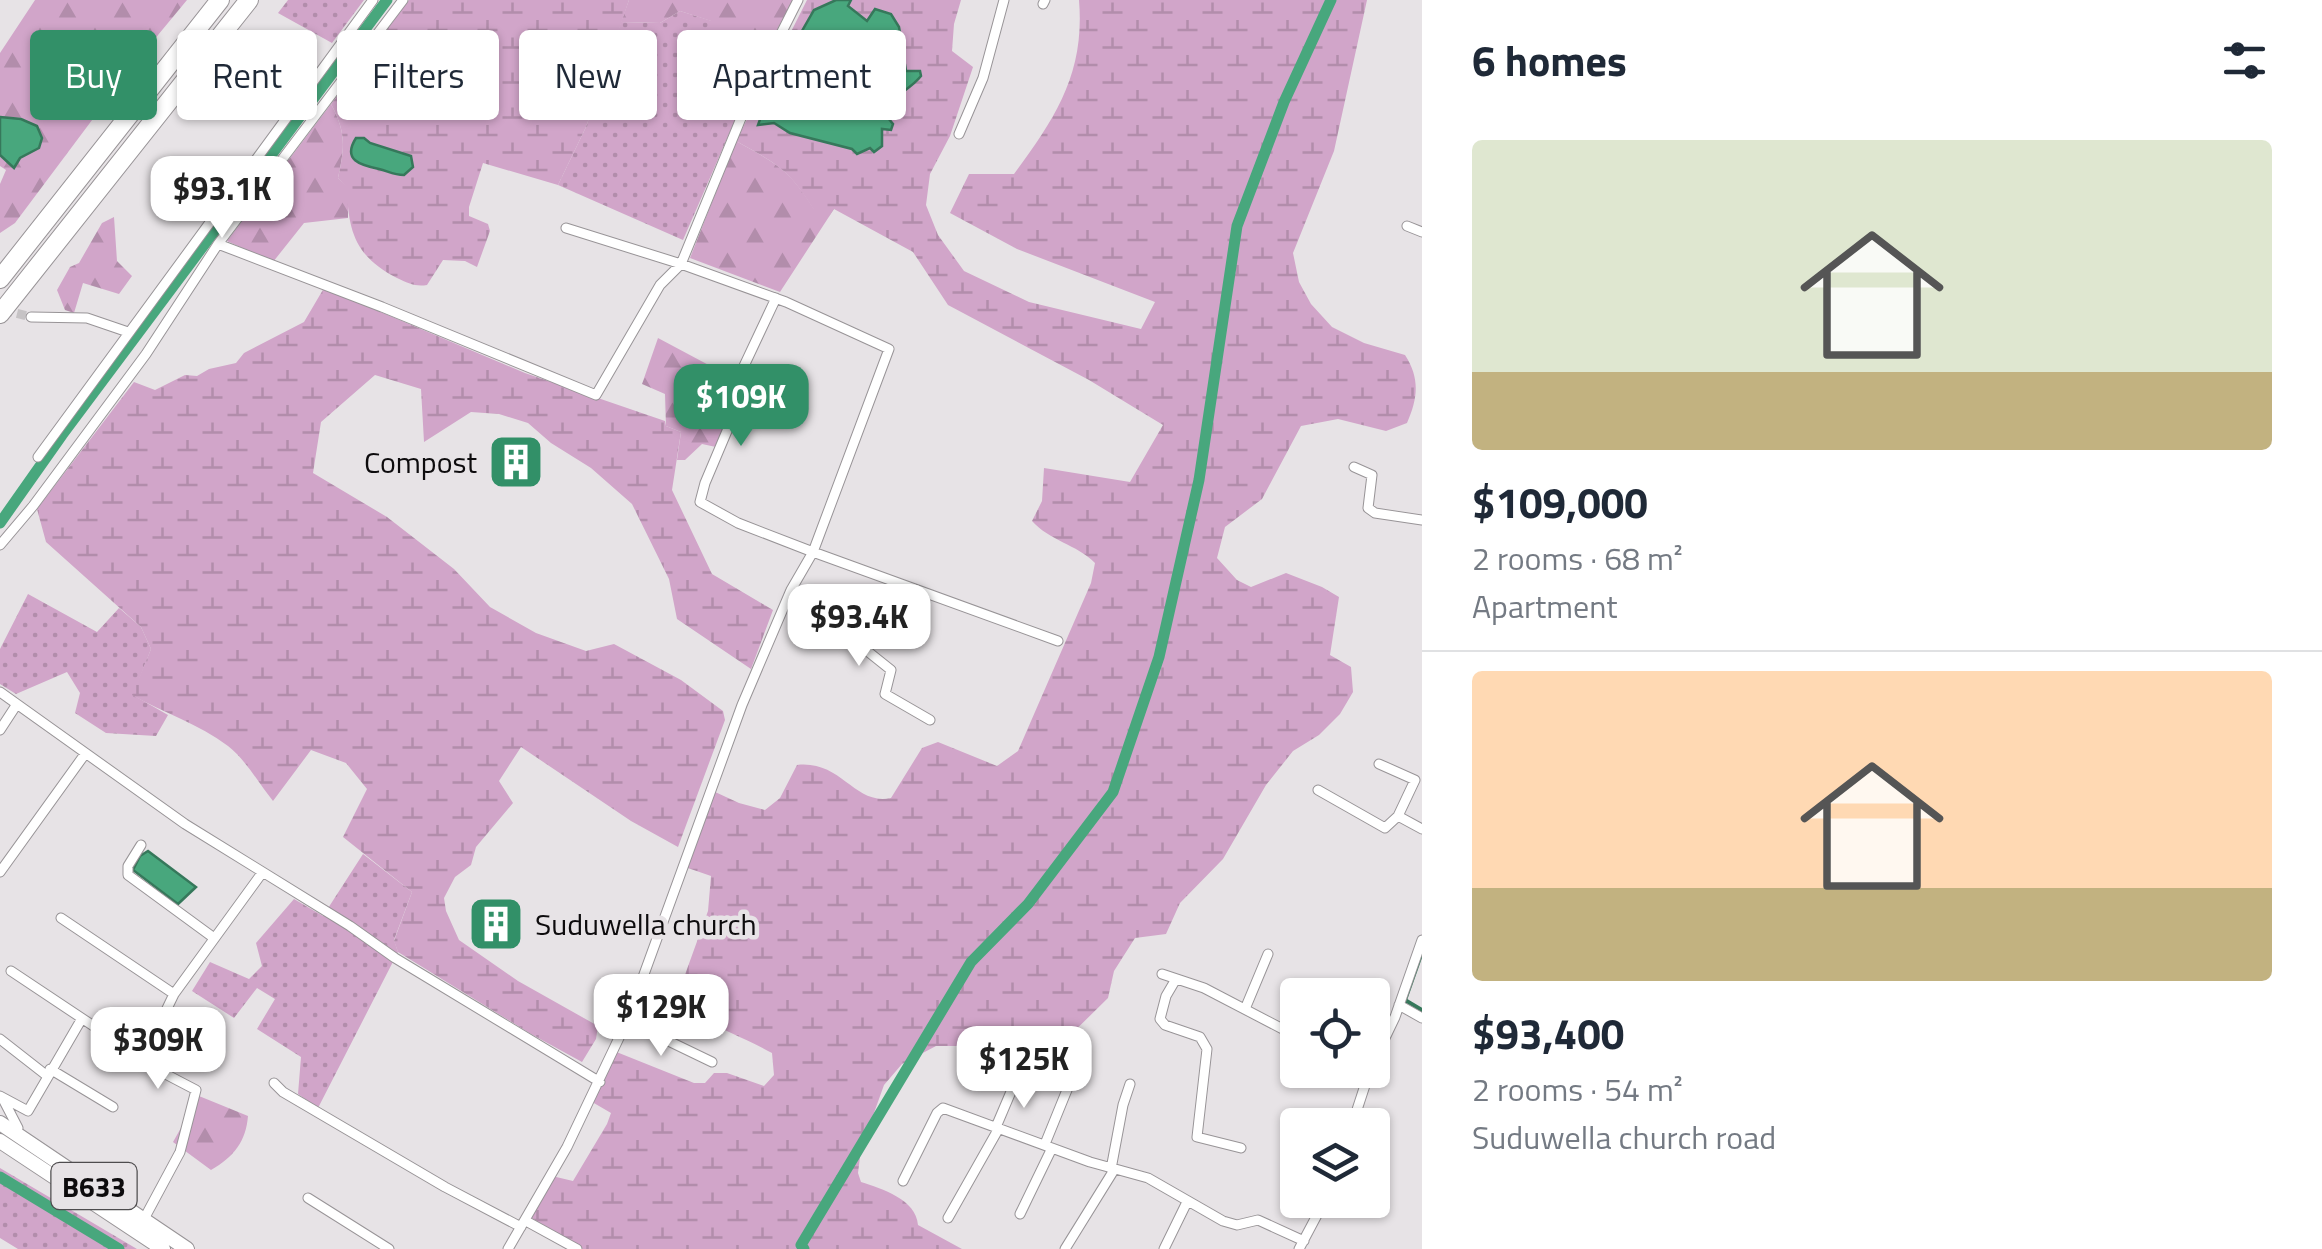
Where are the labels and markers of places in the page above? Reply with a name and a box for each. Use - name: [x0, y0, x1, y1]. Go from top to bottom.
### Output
- pin: $93.1K: [141, 156, 303, 241]
- pin: $109K: [671, 364, 811, 449]
- building icon: Compost: [486, 432, 546, 492]
- place label: Compost: [364, 439, 477, 485]
- pin: $93.4K: [778, 584, 940, 669]
- building icon: Suduwella church: [466, 894, 526, 954]
- place label: Suduwella church: [535, 901, 757, 947]
- pin: $129K: [591, 974, 731, 1059]
- pin: $309K: [88, 1007, 228, 1092]
- pin: $125K: [954, 1026, 1094, 1111]

